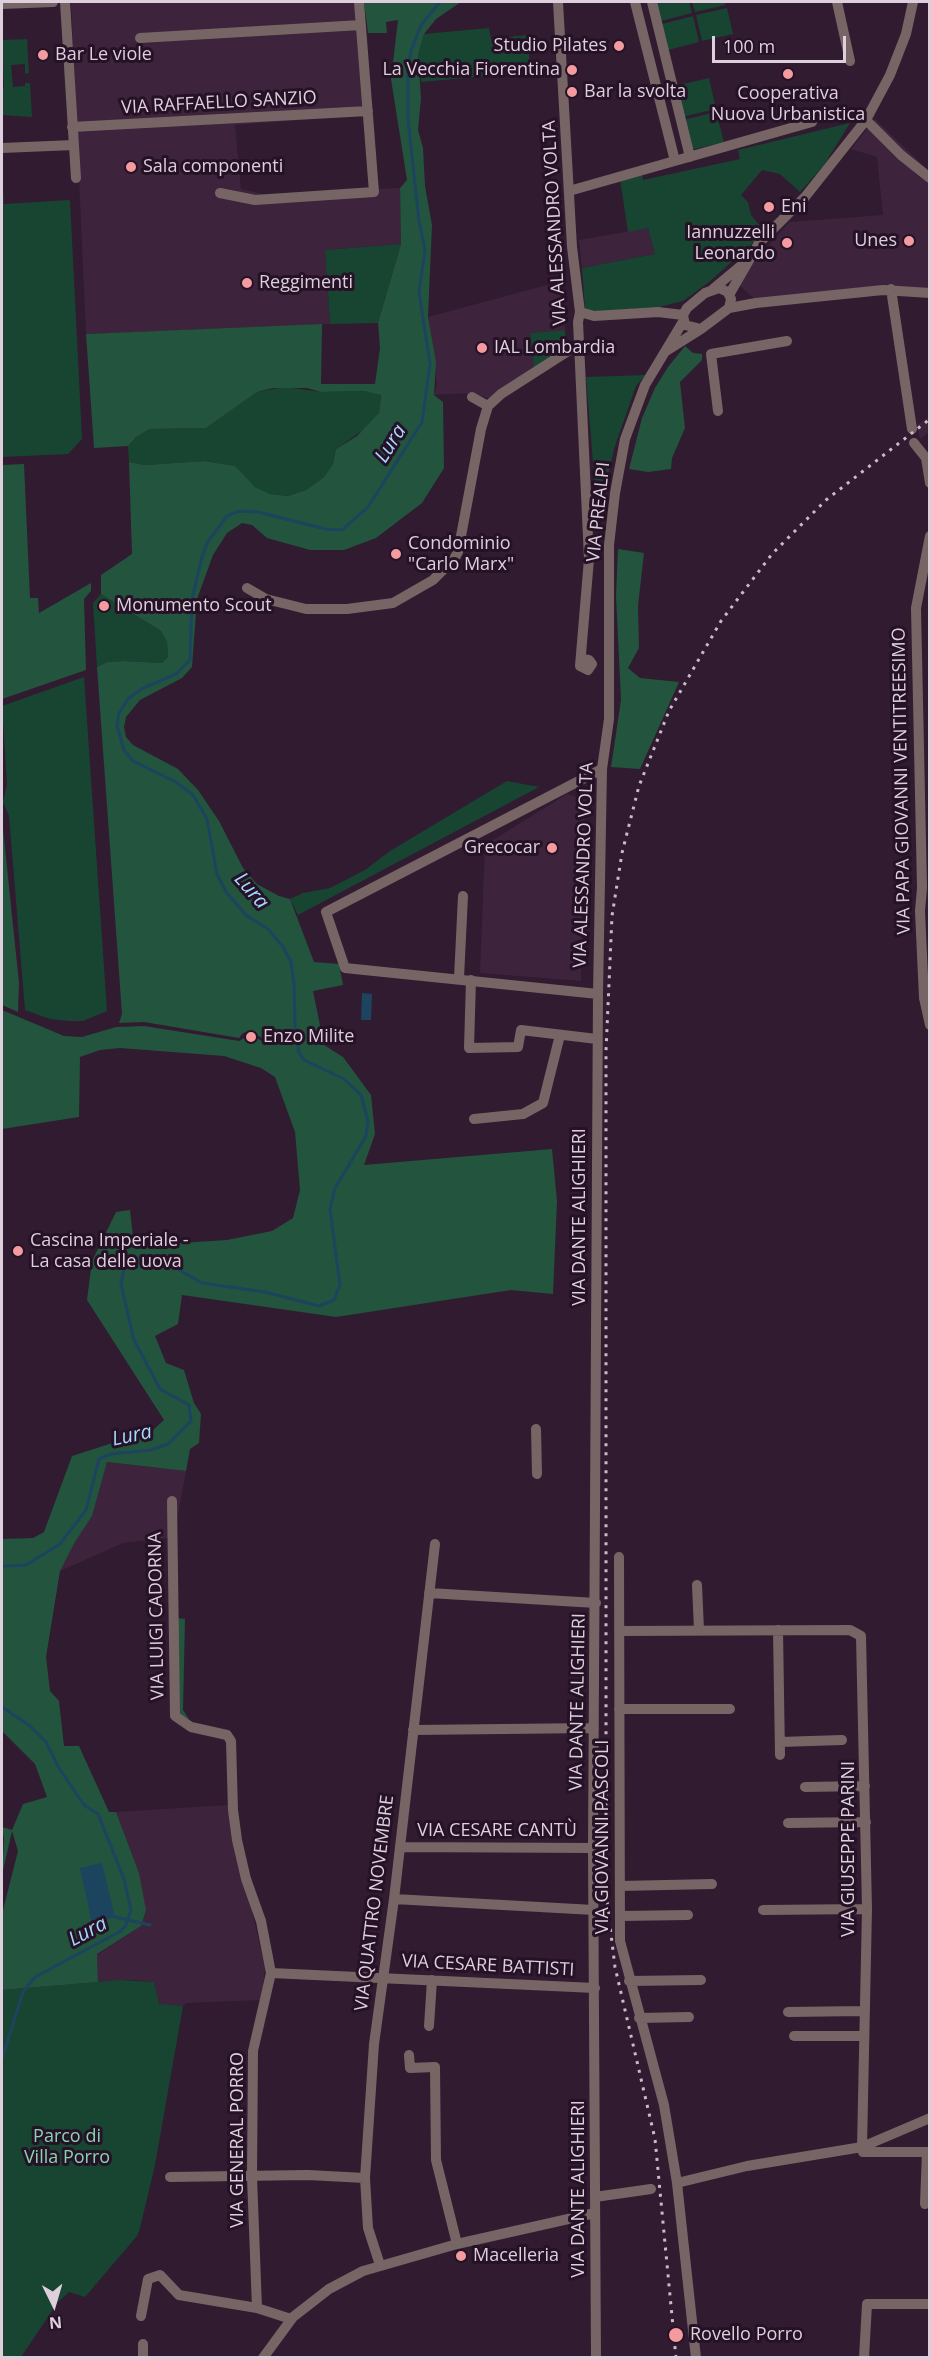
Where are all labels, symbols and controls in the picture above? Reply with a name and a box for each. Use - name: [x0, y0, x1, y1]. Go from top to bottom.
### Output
- scale bar: [715, 24, 848, 62]
- text: 100 m: [723, 34, 775, 58]
- place label: Studio Pilates: [494, 35, 607, 57]
- marker: Studio Pilates: [612, 39, 626, 53]
- place label: Bar Le viole: [55, 44, 152, 66]
- marker: Bar Le viole: [36, 48, 50, 62]
- place label: La Vecchia Fiorentina: [382, 59, 560, 81]
- marker: La Vecchia Fiorentina: [565, 63, 579, 77]
- marker: Cooperativa Nuova Urbanistica: [781, 67, 795, 81]
- place label: Bar la svolta: [584, 81, 686, 103]
- place label: Cooperativa Nuova Urbanistica: [711, 83, 865, 125]
- marker: Bar la svolta: [565, 85, 579, 99]
- street label: VIA RAFFAELLO SANZIO: [121, 87, 317, 119]
- street label: VIA ALESSANDRO VOLTA: [539, 120, 571, 326]
- place label: Sala componenti: [143, 156, 283, 178]
- marker: Sala componenti: [124, 160, 138, 174]
- place label: Eni: [781, 196, 807, 218]
- marker: Eni: [762, 200, 776, 214]
- place label: Iannuzzelli Leonardo: [686, 222, 775, 264]
- place label: Unes: [854, 230, 897, 252]
- marker: Unes: [902, 234, 916, 248]
- marker: Iannuzzelli Leonardo: [780, 236, 794, 250]
- place label: Reggimenti: [259, 272, 353, 294]
- marker: Reggimenti: [240, 276, 254, 290]
- place label: IAL Lombardia: [494, 337, 615, 359]
- marker: IAL Lombardia: [475, 341, 489, 355]
- water label: Lura: [370, 421, 412, 467]
- street label: VIA PREALPI: [583, 461, 615, 563]
- place label: Condominio "Carlo Marx": [408, 533, 514, 576]
- marker: Condominio "Carlo Marx": [389, 547, 403, 561]
- place label: Monumento Scout: [116, 595, 272, 617]
- marker: Monumento Scout: [97, 599, 111, 613]
- street label: VIA PAPA GIOVANNI VENTITREESIMO: [889, 627, 915, 935]
- street label: VIA ALESSANDRO VOLTA: [570, 762, 598, 968]
- place label: Grecocar: [464, 837, 540, 859]
- marker: Grecocar: [545, 841, 559, 855]
- water label: Lura: [229, 868, 273, 914]
- place label: Enzo Milite: [263, 1026, 354, 1048]
- marker: Enzo Milite: [244, 1030, 258, 1044]
- street label: VIA DANTE ALIGHIERI: [569, 1128, 591, 1306]
- place label: Cascina Imperiale - La casa delle uova: [30, 1230, 189, 1272]
- marker: Cascina Imperiale - La casa delle uova: [11, 1244, 25, 1258]
- water label: Lura: [110, 1420, 154, 1452]
- street label: VIA LUIGI CADORNA: [145, 1532, 169, 1700]
- street label: VIA DANTE ALIGHIERI: [566, 1613, 590, 1791]
- street label: VIA GIOVANNI PASCOLI: [592, 1740, 614, 1934]
- street label: VIA GIUSEPPE PARINI: [838, 1761, 860, 1937]
- street label: VIA QUATTRO NOVEMBRE: [351, 1794, 399, 2012]
- street label: VIA CESARE CANTÙ: [417, 1820, 577, 1842]
- water label: Lura: [65, 1912, 111, 1952]
- street label: VIA CESARE BATTISTI: [401, 1951, 575, 1981]
- street label: VIA GENERAL PORRO: [227, 2052, 249, 2228]
- street label: VIA DANTE ALIGHIERI: [568, 2100, 590, 2278]
- park label: Parco di Villa Porro: [24, 2126, 110, 2168]
- place label: Macelleria: [473, 2245, 559, 2267]
- marker: Macelleria: [454, 2249, 468, 2263]
- north arrow: [24, 2275, 84, 2335]
- text: N: [48, 2311, 63, 2334]
- place label: Rovello Porro: [690, 2324, 803, 2346]
- marker: Rovello Porro: [667, 2326, 685, 2344]

